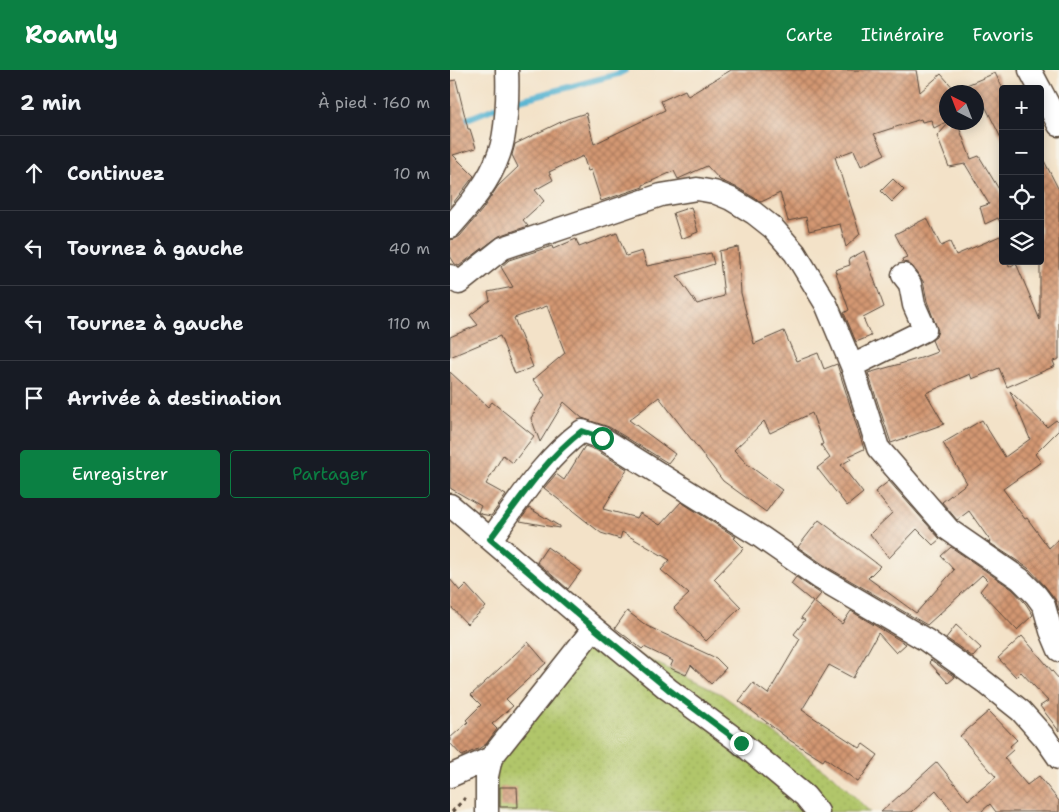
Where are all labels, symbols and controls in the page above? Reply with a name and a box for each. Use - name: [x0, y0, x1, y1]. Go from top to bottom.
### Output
- text: Roamly: [25, 19, 118, 51]
- text: Carte: [786, 23, 833, 47]
- text: Itinéraire: [861, 23, 945, 47]
- text: Favoris: [973, 23, 1034, 47]
- north arrow: [939, 85, 984, 130]
- map controls: [999, 85, 1044, 265]
- button: +: [999, 85, 1044, 130]
- text: 2 min: [20, 89, 81, 117]
- text: À pied · 160 m: [318, 92, 430, 113]
- button: −: [999, 130, 1044, 175]
- icon: ahead: [20, 159, 48, 187]
- text: Continuez: [67, 161, 165, 186]
- text: 10 m: [393, 163, 430, 184]
- button: locate: [999, 175, 1044, 220]
- button: layers: [999, 220, 1044, 265]
- icon: left: [20, 234, 48, 262]
- text: Tournez à gauche: [67, 236, 244, 261]
- text: 40 m: [388, 238, 430, 259]
- icon: left: [20, 309, 48, 337]
- text: Tournez à gauche: [67, 311, 244, 336]
- text: 110 m: [387, 313, 430, 334]
- icon: arrive: [20, 384, 48, 412]
- text: Arrivée à destination: [67, 386, 281, 411]
- route start: [591, 427, 614, 450]
- button: Enregistrer: [20, 450, 220, 498]
- button: Partager: [230, 450, 430, 498]
- route end: [730, 732, 753, 755]

